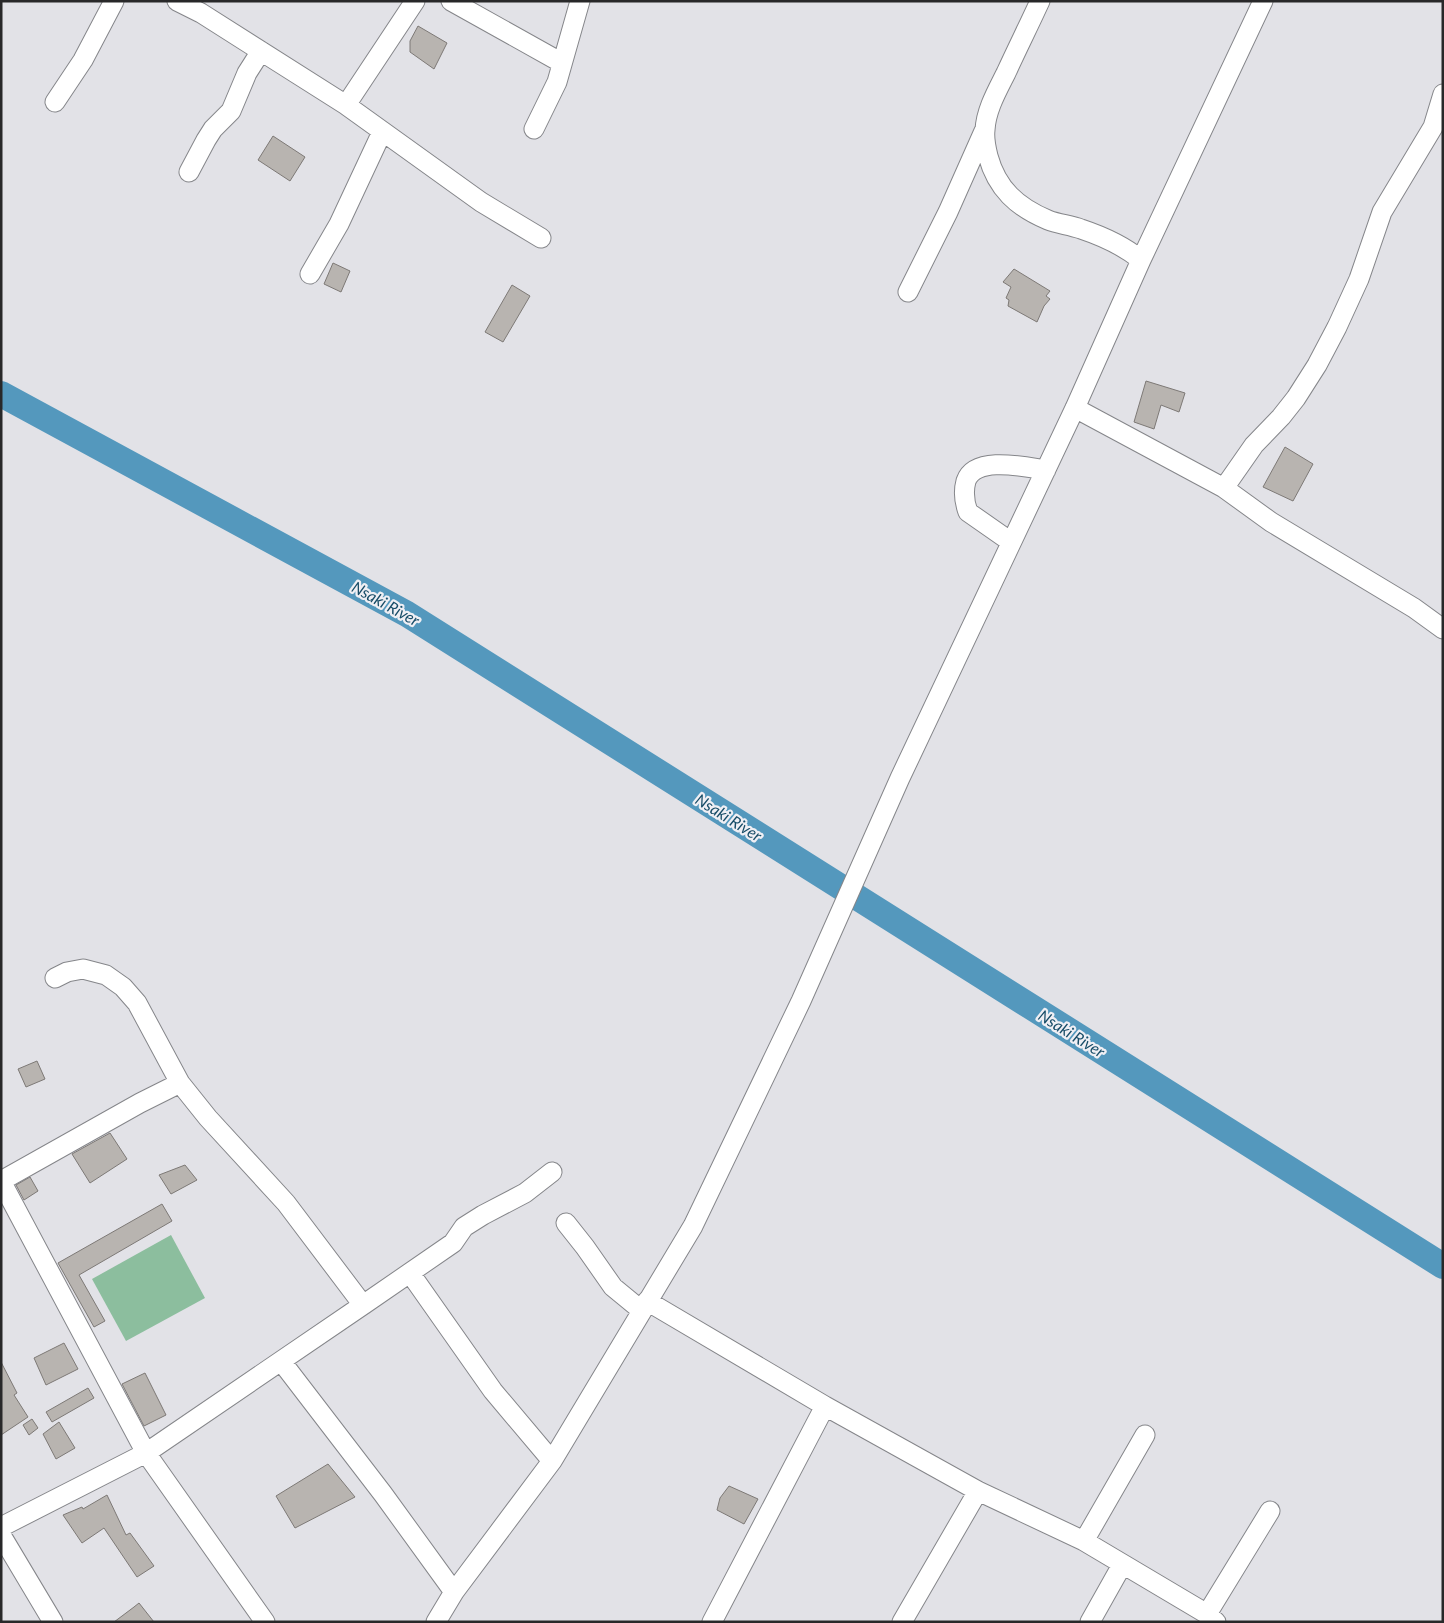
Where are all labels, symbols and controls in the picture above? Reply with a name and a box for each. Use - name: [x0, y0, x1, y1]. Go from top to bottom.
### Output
- water label: Nsaki River: [349, 577, 424, 630]
- water label: Nsaki River: [692, 789, 766, 845]
- water label: Nsaki River: [1035, 1005, 1109, 1061]

